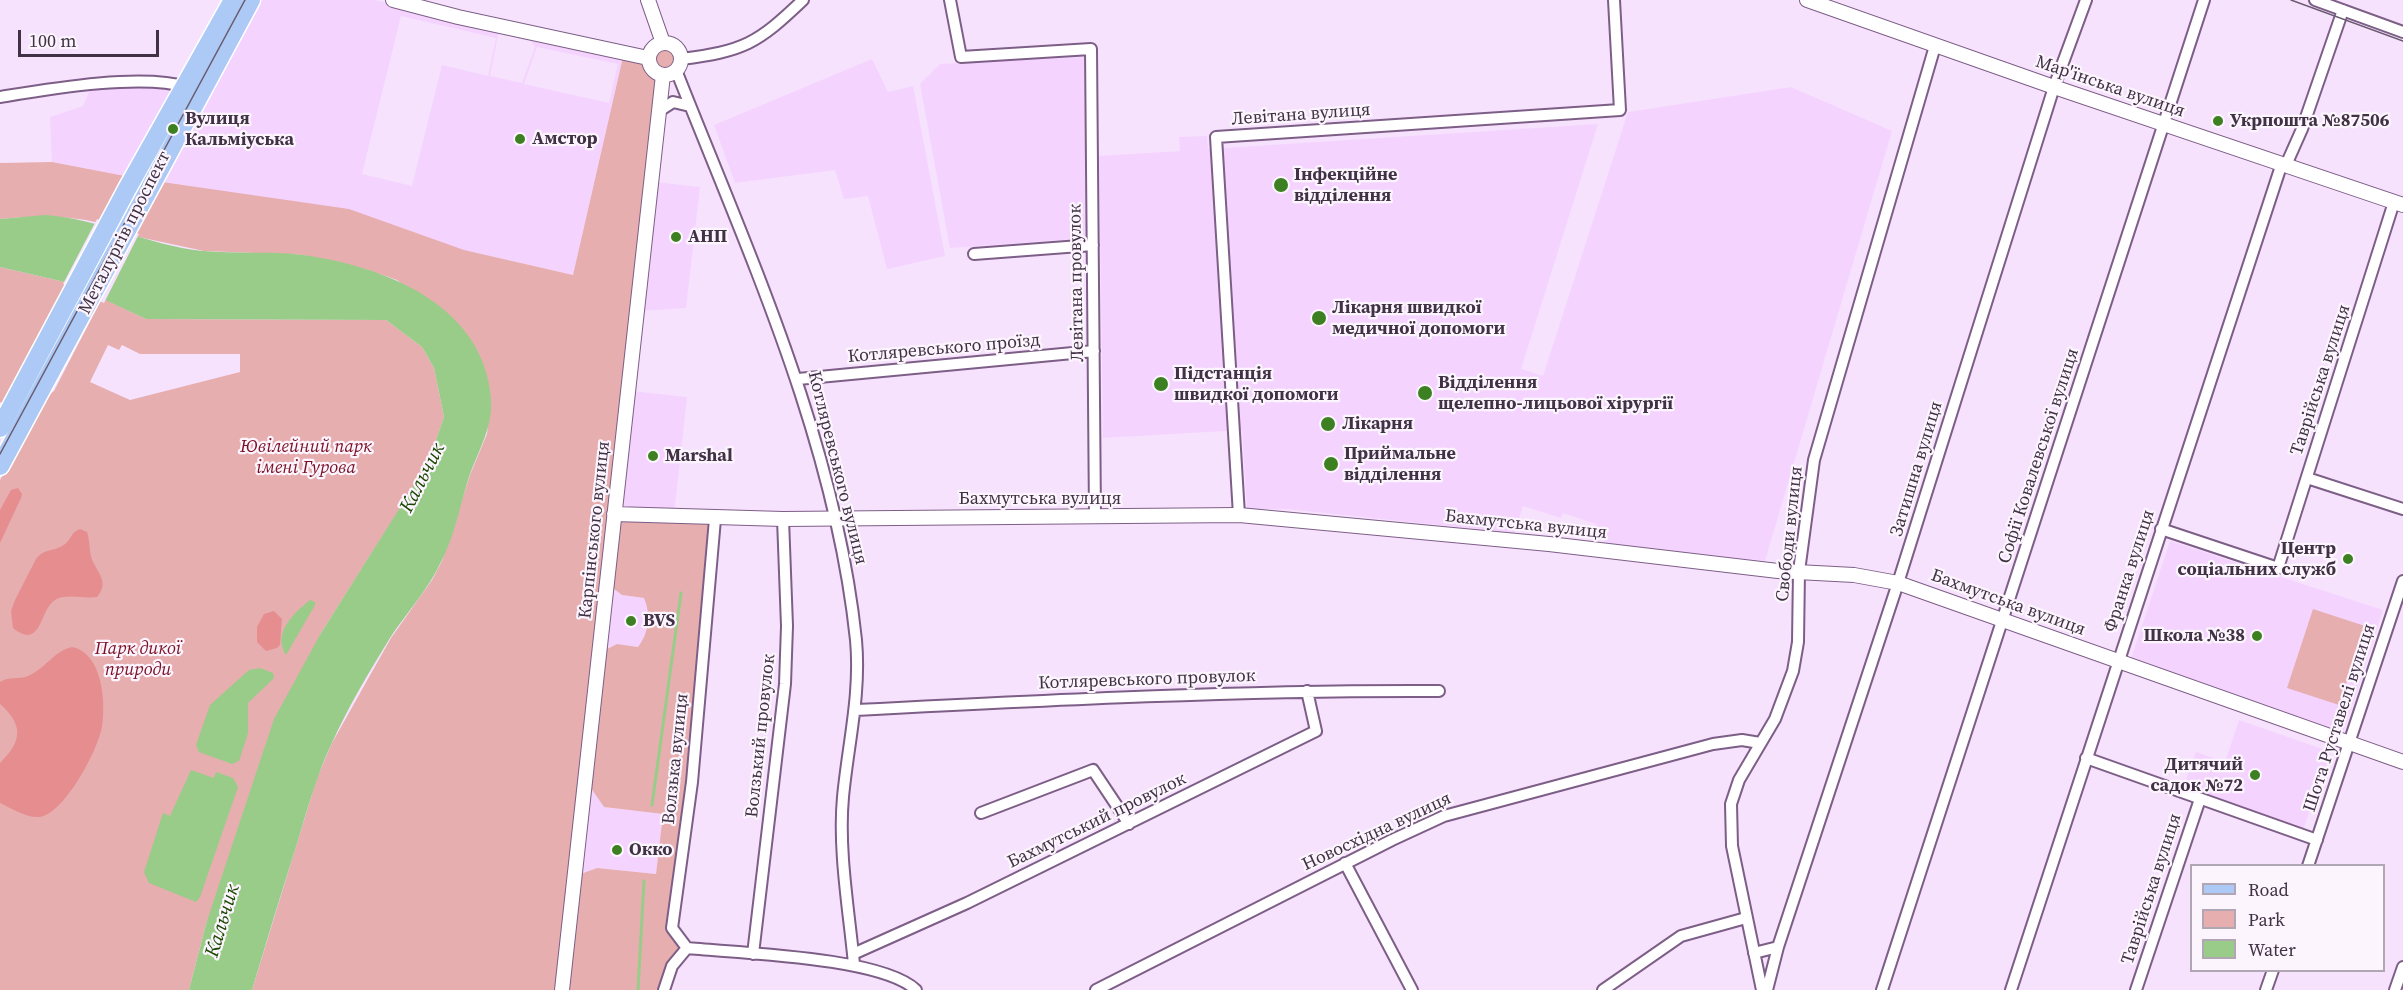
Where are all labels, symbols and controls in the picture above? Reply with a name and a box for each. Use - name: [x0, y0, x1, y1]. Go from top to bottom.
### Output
- scale bar: [21, 18, 162, 56]
- text: 100 m: [29, 28, 76, 53]
- street label: Мар'їнська вулиця: [2032, 51, 2188, 123]
- street label: Левітана вулиця: [1231, 99, 1371, 131]
- place label: Вулиця Кальміуська: [185, 108, 294, 150]
- place label: Укрпошта №87506: [2230, 110, 2389, 132]
- marker: Укрпошта №87506: [2211, 114, 2225, 128]
- marker: Вулиця Кальміуська: [166, 122, 180, 136]
- place label: Амстор: [532, 128, 597, 150]
- marker: Амстор: [513, 132, 527, 146]
- street label: Металургів проспект: [74, 148, 176, 318]
- place label: Інфекційне відділення: [1294, 164, 1397, 207]
- marker: Інфекційне відділення: [1272, 176, 1290, 194]
- street label: Левітана провулок: [1065, 204, 1089, 362]
- place label: АНП: [688, 226, 727, 248]
- marker: АНП: [669, 230, 683, 244]
- place label: Лікарня швидкої медичної допомоги: [1332, 297, 1505, 340]
- street label: Таврійська вулиця: [2286, 302, 2356, 458]
- marker: Лікарня швидкої медичної допомоги: [1310, 309, 1328, 327]
- street label: Котляревського проїзд: [847, 330, 1041, 368]
- street label: Софії Ковалевської вулиця: [1994, 346, 2084, 566]
- place label: Підстанція швидкої допомоги: [1174, 363, 1339, 406]
- street label: Котляревського вулиця: [802, 369, 872, 567]
- place label: Відділення щелепно-лицьової хірургії: [1438, 372, 1673, 415]
- marker: Підстанція швидкої допомоги: [1152, 375, 1170, 393]
- marker: Відділення щелепно-лицьової хірургії: [1416, 384, 1434, 402]
- street label: Затишна вулиця: [1886, 399, 1948, 539]
- place label: Лікарня: [1342, 413, 1413, 435]
- marker: Лікарня: [1319, 415, 1337, 433]
- park label: Ювілейний парк імені Гурова: [240, 436, 372, 478]
- water label: Кальчик: [395, 439, 451, 517]
- street label: Карпінського вулиця: [575, 440, 615, 620]
- place label: Приймальне відділення: [1344, 443, 1456, 486]
- place label: Marshal: [665, 445, 733, 467]
- marker: Marshal: [646, 449, 660, 463]
- marker: Приймальне відділення: [1322, 455, 1340, 473]
- street label: Свободи вулиця: [1772, 465, 1808, 603]
- street label: Бахмутська вулиця: [959, 488, 1121, 510]
- street label: Бахмутська вулиця: [1444, 506, 1608, 544]
- street label: Франка вулиця: [2100, 507, 2160, 635]
- place label: Центр соціальних служб: [2177, 538, 2336, 580]
- marker: Центр соціальних служб: [2341, 552, 2355, 566]
- street label: Бахмутська вулиця: [1928, 565, 2088, 641]
- place label: BVS: [643, 610, 675, 632]
- marker: BVS: [624, 614, 638, 628]
- street label: Шота Руставелі вулиця: [2299, 621, 2381, 815]
- place label: Школа №38: [2144, 625, 2245, 647]
- marker: Школа №38: [2250, 629, 2264, 643]
- park label: Парк дикої природи: [95, 638, 181, 680]
- street label: Волзький провулок: [742, 653, 780, 819]
- street label: Котляревського провулок: [1038, 665, 1256, 695]
- street label: Волзька вулиця: [658, 692, 694, 826]
- place label: Дитячий садок №72: [2150, 754, 2243, 796]
- street label: Бахмутський провулок: [1004, 768, 1190, 874]
- marker: Дитячий садок №72: [2248, 768, 2262, 782]
- street label: Новосхідна вулиця: [1299, 788, 1455, 876]
- street label: Таврійська вулиця: [2117, 811, 2187, 967]
- place label: Окко: [629, 839, 673, 861]
- marker: Окко: [610, 843, 624, 857]
- legend: [2190, 864, 2385, 972]
- text: Road: [2248, 877, 2289, 902]
- water label: Кальчик: [201, 882, 245, 960]
- text: Park: [2248, 907, 2285, 932]
- text: Water: [2248, 937, 2296, 962]

